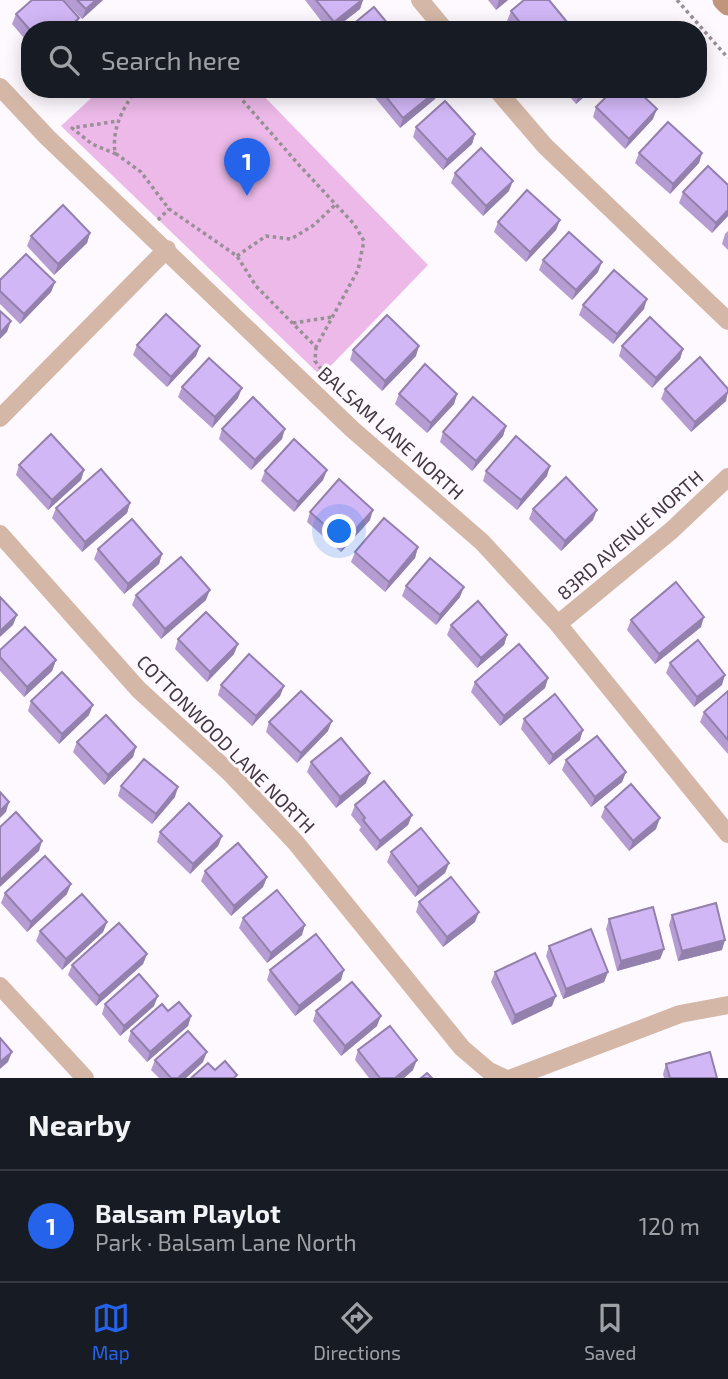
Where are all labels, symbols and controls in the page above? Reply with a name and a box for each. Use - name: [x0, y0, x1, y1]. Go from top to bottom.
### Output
- search box: [21, 21, 707, 98]
- icon: search: [45, 41, 83, 79]
- text: Search here: [101, 44, 241, 75]
- pin: 1: [224, 138, 270, 196]
- street label: BALSAM LANE NORTH: [314, 361, 469, 504]
- street label: 83RD AVENUE NORTH: [552, 465, 707, 604]
- your location: [322, 514, 356, 548]
- street label: COTTONWOOD LANE NORTH: [133, 650, 320, 837]
- text: Nearby: [28, 1106, 131, 1142]
- text: Balsam Playlot: [95, 1197, 281, 1228]
- text: 1: [46, 1212, 56, 1240]
- text: 120 m: [639, 1212, 700, 1240]
- text: Park · Balsam Lane North: [95, 1228, 357, 1256]
- tab: Map: [92, 1299, 130, 1364]
- tab: Directions: [313, 1299, 401, 1364]
- tab: Saved: [584, 1299, 636, 1364]

